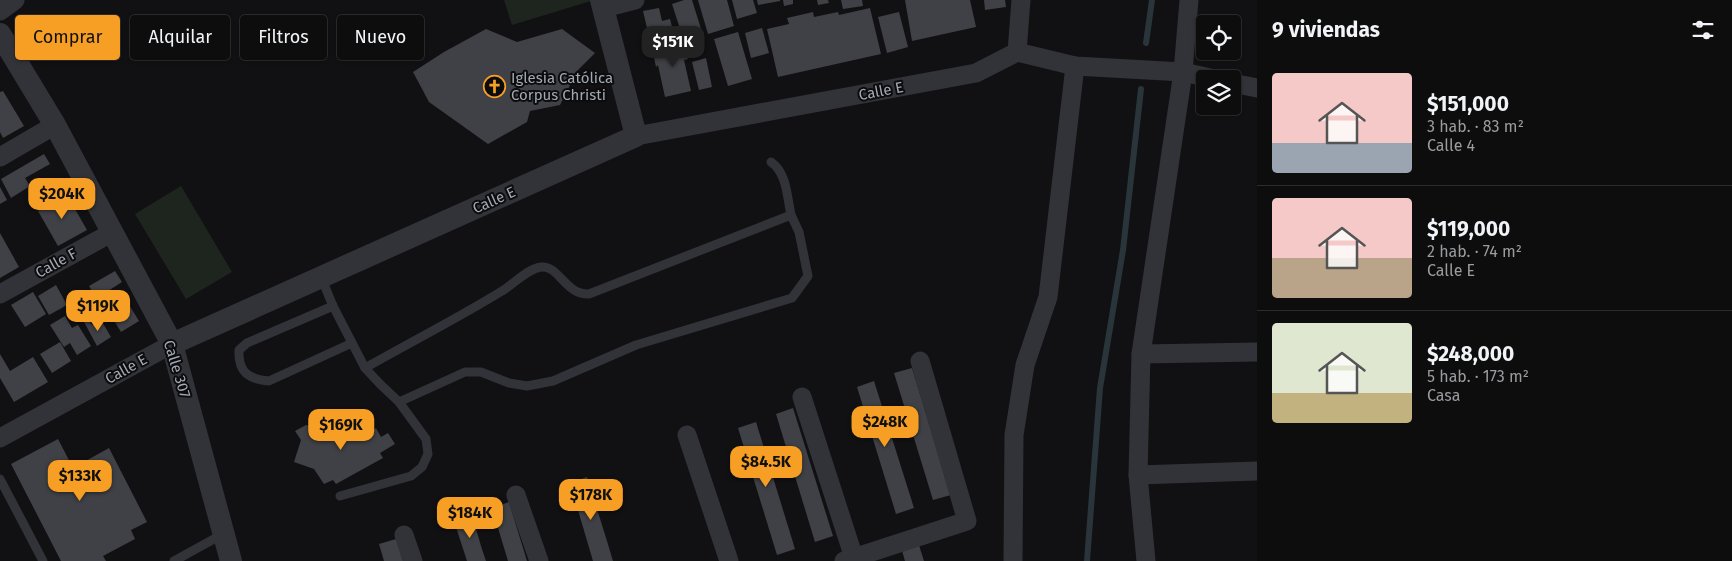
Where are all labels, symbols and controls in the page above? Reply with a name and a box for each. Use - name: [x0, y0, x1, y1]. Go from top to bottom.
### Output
- chip: Comprar: [15, 15, 120, 60]
- chip: Alquilar: [130, 15, 230, 60]
- chip: Filtros: [240, 15, 327, 60]
- chip: Nuevo: [337, 15, 424, 60]
- map controls: [1196, 15, 1241, 115]
- button: locate: [1196, 15, 1241, 60]
- icon: filters: [1689, 16, 1717, 44]
- text: 9 viviendas: [1272, 17, 1380, 43]
- pin: $151K: [638, 26, 708, 68]
- text: $151K: [653, 32, 693, 51]
- place label: Iglesia Católica Corpus Christi: [511, 69, 613, 104]
- button: layers: [1196, 70, 1241, 115]
- church icon: Iglesia Católica Corpus Christi: [483, 75, 507, 99]
- street label: Calle E: [857, 78, 905, 104]
- text: $151,000: [1427, 91, 1509, 117]
- icon: home: [1312, 93, 1372, 153]
- text: 3 hab. · 83 m²: [1427, 117, 1524, 136]
- text: Calle 4: [1427, 136, 1475, 155]
- pin: $204K: [27, 178, 97, 220]
- street label: Calle E: [470, 183, 518, 217]
- text: $204K: [39, 184, 85, 203]
- text: $119,000: [1427, 216, 1510, 242]
- icon: home: [1312, 218, 1372, 278]
- text: 2 hab. · 74 m²: [1427, 242, 1522, 261]
- street label: Calle F: [32, 244, 80, 282]
- text: Calle E: [1427, 261, 1475, 280]
- pin: $119K: [63, 290, 133, 332]
- text: $119K: [77, 296, 119, 315]
- street label: Calle 307: [160, 338, 194, 400]
- text: $248,000: [1427, 341, 1514, 367]
- icon: home: [1312, 343, 1372, 403]
- street label: Calle E: [102, 350, 150, 388]
- text: 5 hab. · 173 m²: [1427, 367, 1529, 386]
- text: Casa: [1427, 386, 1460, 405]
- pin: $248K: [850, 406, 920, 448]
- pin: $169K: [306, 408, 376, 451]
- text: $248K: [863, 412, 907, 431]
- text: $169K: [319, 415, 363, 434]
- pin: $84.5K: [725, 446, 807, 488]
- text: $84.5K: [741, 452, 791, 471]
- pin: $133K: [45, 460, 115, 502]
- text: $133K: [59, 466, 101, 485]
- pin: $178K: [556, 478, 626, 521]
- text: $178K: [570, 485, 612, 504]
- pin: $184K: [435, 496, 505, 539]
- text: $184K: [448, 503, 492, 522]

